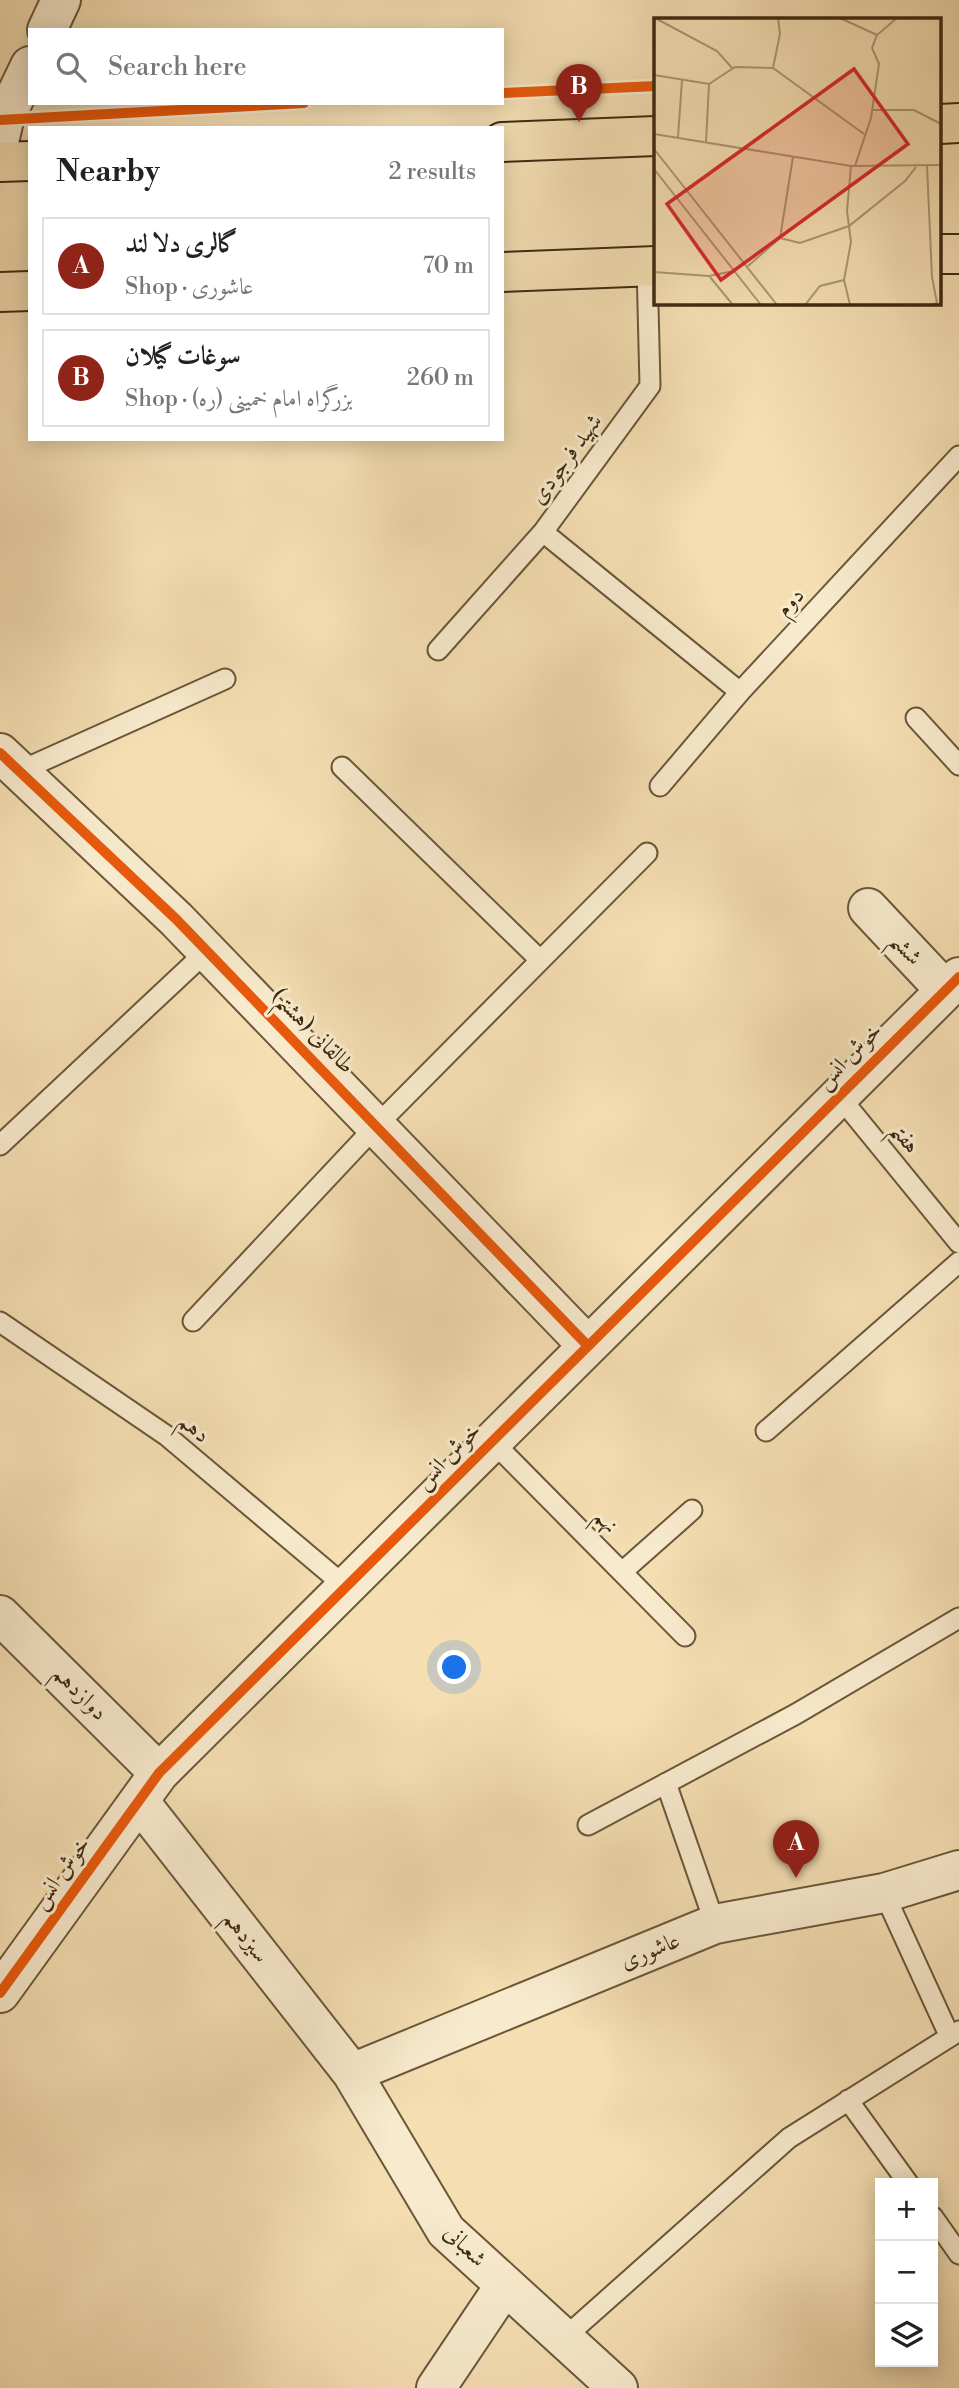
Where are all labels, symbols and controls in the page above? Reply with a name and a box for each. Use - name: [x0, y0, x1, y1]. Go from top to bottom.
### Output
- inset map: [654, 18, 942, 304]
- search box: [28, 28, 504, 105]
- icon: search: [52, 48, 90, 86]
- text: Search here: [108, 51, 247, 83]
- pin: B: [556, 64, 602, 122]
- text: Nearby: [56, 153, 160, 191]
- text: 2 results: [389, 158, 476, 186]
- text: گالری دلا لند: [125, 228, 238, 260]
- text: A: [73, 252, 89, 280]
- text: 70 m: [423, 252, 474, 280]
- text: Shop · عاشوری: [125, 273, 253, 301]
- text: سوغات گیلان: [125, 340, 241, 372]
- text: B: [72, 364, 90, 392]
- text: 260 m: [407, 364, 474, 392]
- text: Shop · بزرگراه امام خمینی (ره): [125, 385, 353, 413]
- street label: شهید فرجودی: [524, 408, 608, 510]
- street label: دوم: [770, 581, 814, 626]
- street label: ششم: [878, 927, 928, 977]
- street label: طالقانی (هشتم): [260, 982, 361, 1085]
- street label: خوش انس: [810, 1017, 889, 1096]
- street label: هفتم: [878, 1117, 926, 1164]
- street label: دهم: [168, 1407, 216, 1455]
- street label: خوش انس: [409, 1417, 488, 1496]
- street label: نهم: [583, 1503, 624, 1544]
- your location: [437, 1650, 471, 1684]
- street label: دوازدهم: [42, 1660, 113, 1731]
- pin: A: [773, 1820, 819, 1878]
- street label: خوش انس: [25, 1831, 97, 1915]
- street label: سیزدهم: [211, 1905, 275, 1973]
- street label: عاشوری: [616, 1926, 684, 1976]
- map controls: [875, 2178, 938, 2367]
- button: +: [875, 2178, 938, 2241]
- street label: شعبانی: [438, 2219, 492, 2273]
- button: −: [875, 2241, 938, 2304]
- button: layers: [875, 2304, 938, 2367]

